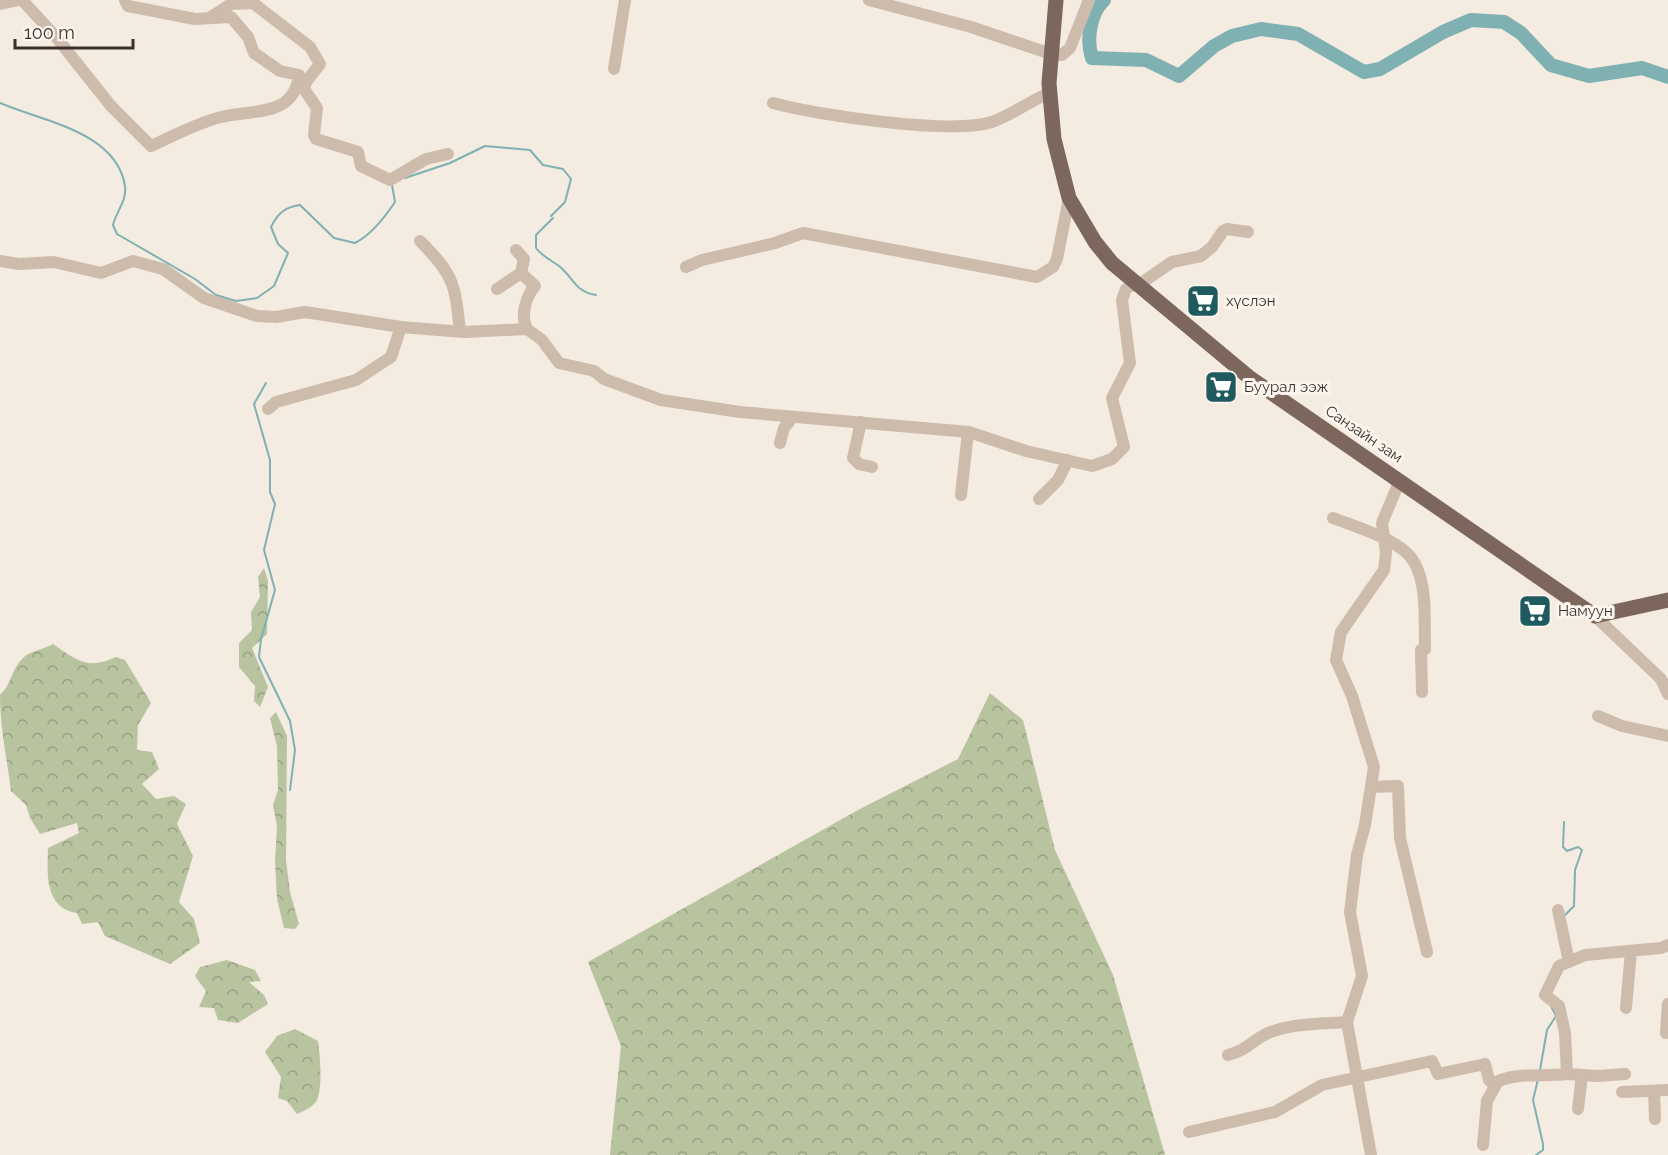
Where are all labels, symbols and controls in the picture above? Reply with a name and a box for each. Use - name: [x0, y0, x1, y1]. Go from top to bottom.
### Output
- scale bar: [15, 12, 134, 50]
- text: 100 m: [24, 22, 75, 43]
- supermarket icon: хүслэн: [1185, 283, 1221, 319]
- place label: хүслэн: [1226, 292, 1275, 310]
- supermarket icon: Буурал ээж: [1203, 369, 1239, 405]
- place label: Буурал ээж: [1244, 378, 1329, 396]
- street label: Санзайн зам: [1322, 402, 1406, 466]
- supermarket icon: Намуун: [1517, 593, 1553, 629]
- place label: Намуун: [1558, 602, 1613, 620]

